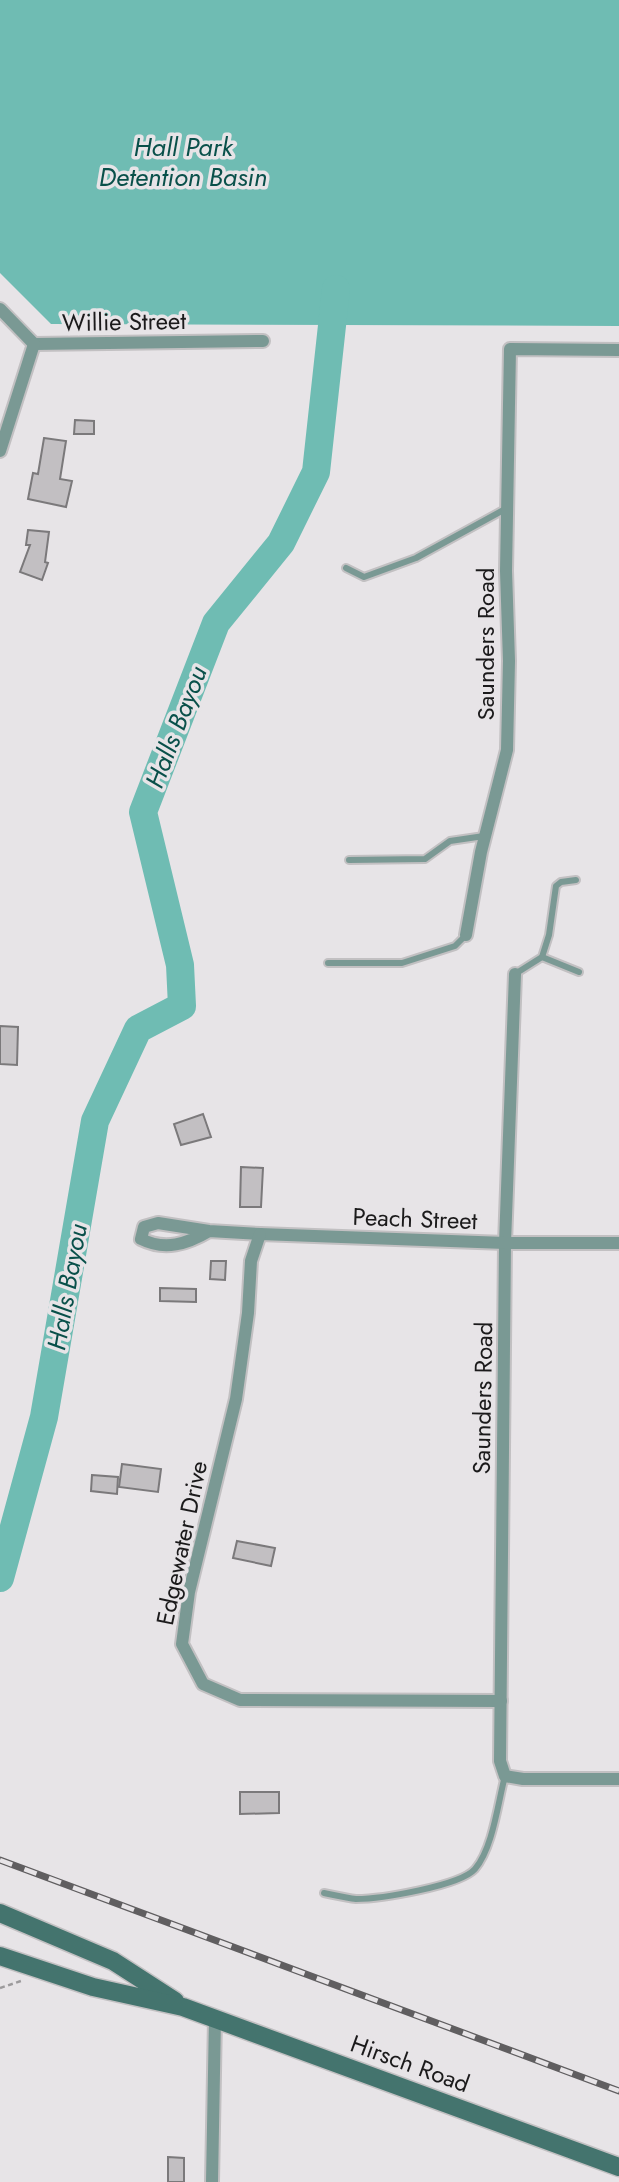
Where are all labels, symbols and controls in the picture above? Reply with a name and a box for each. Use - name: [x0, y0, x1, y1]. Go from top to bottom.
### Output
- water label: Hall Park Detention Basin: [99, 128, 267, 196]
- street label: Willie Street: [62, 303, 187, 340]
- street label: Saunders Road: [468, 568, 503, 720]
- water label: Halls Bayou: [135, 660, 217, 794]
- street label: Peach Street: [352, 1199, 478, 1238]
- water label: Halls Bayou: [37, 1221, 97, 1353]
- street label: Saunders Road: [464, 1321, 501, 1475]
- street label: Edgewater Drive: [147, 1457, 216, 1628]
- street label: Hirsch Road: [346, 2026, 475, 2101]

